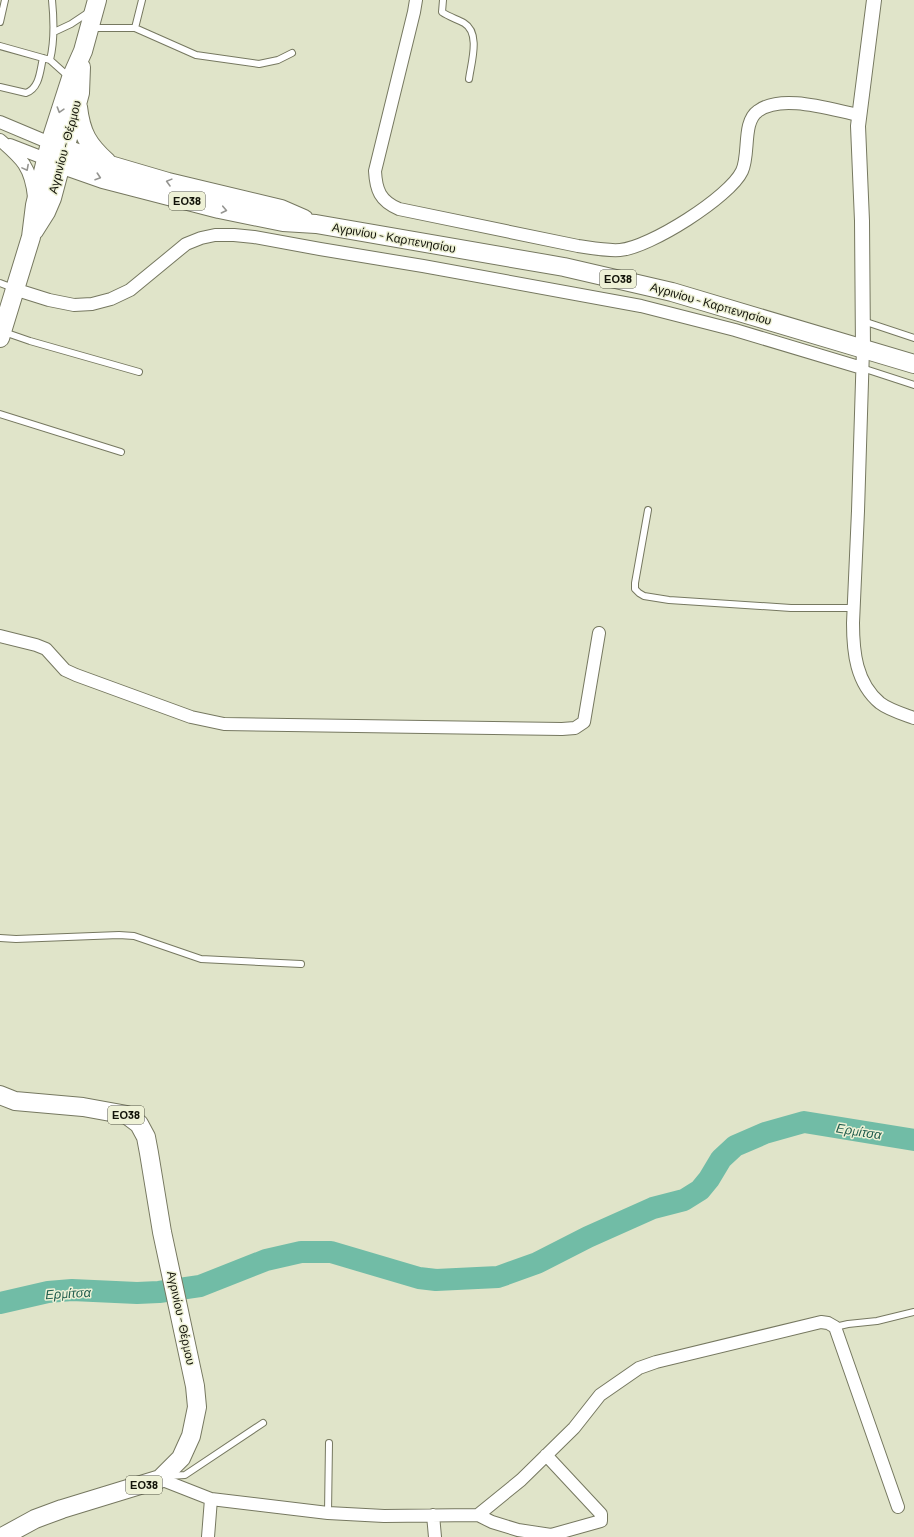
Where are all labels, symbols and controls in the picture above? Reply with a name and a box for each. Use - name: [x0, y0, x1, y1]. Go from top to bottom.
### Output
- street label: Αγρινίου - Θέρμου: [45, 99, 84, 195]
- one-way arrow: [56, 107, 65, 114]
- one-way arrow: [22, 164, 29, 171]
- one-way arrow: [95, 172, 102, 181]
- one-way arrow: [166, 179, 172, 187]
- road number: ΕΟ38: [169, 192, 205, 210]
- one-way arrow: [221, 206, 227, 214]
- street label: Αγρινίου - Καρπενησίου: [331, 219, 457, 256]
- road number: ΕΟ38: [600, 270, 636, 288]
- street label: Αγρινίου - Καρπενησίου: [649, 279, 773, 328]
- road number: ΕΟ38: [108, 1106, 144, 1124]
- water label: Ερμίτσα: [835, 1120, 883, 1143]
- street label: Αγρινίου - Θέρμου: [164, 1269, 199, 1366]
- water label: Ερμίτσα: [45, 1284, 92, 1302]
- road number: ΕΟ38: [126, 1476, 162, 1494]

